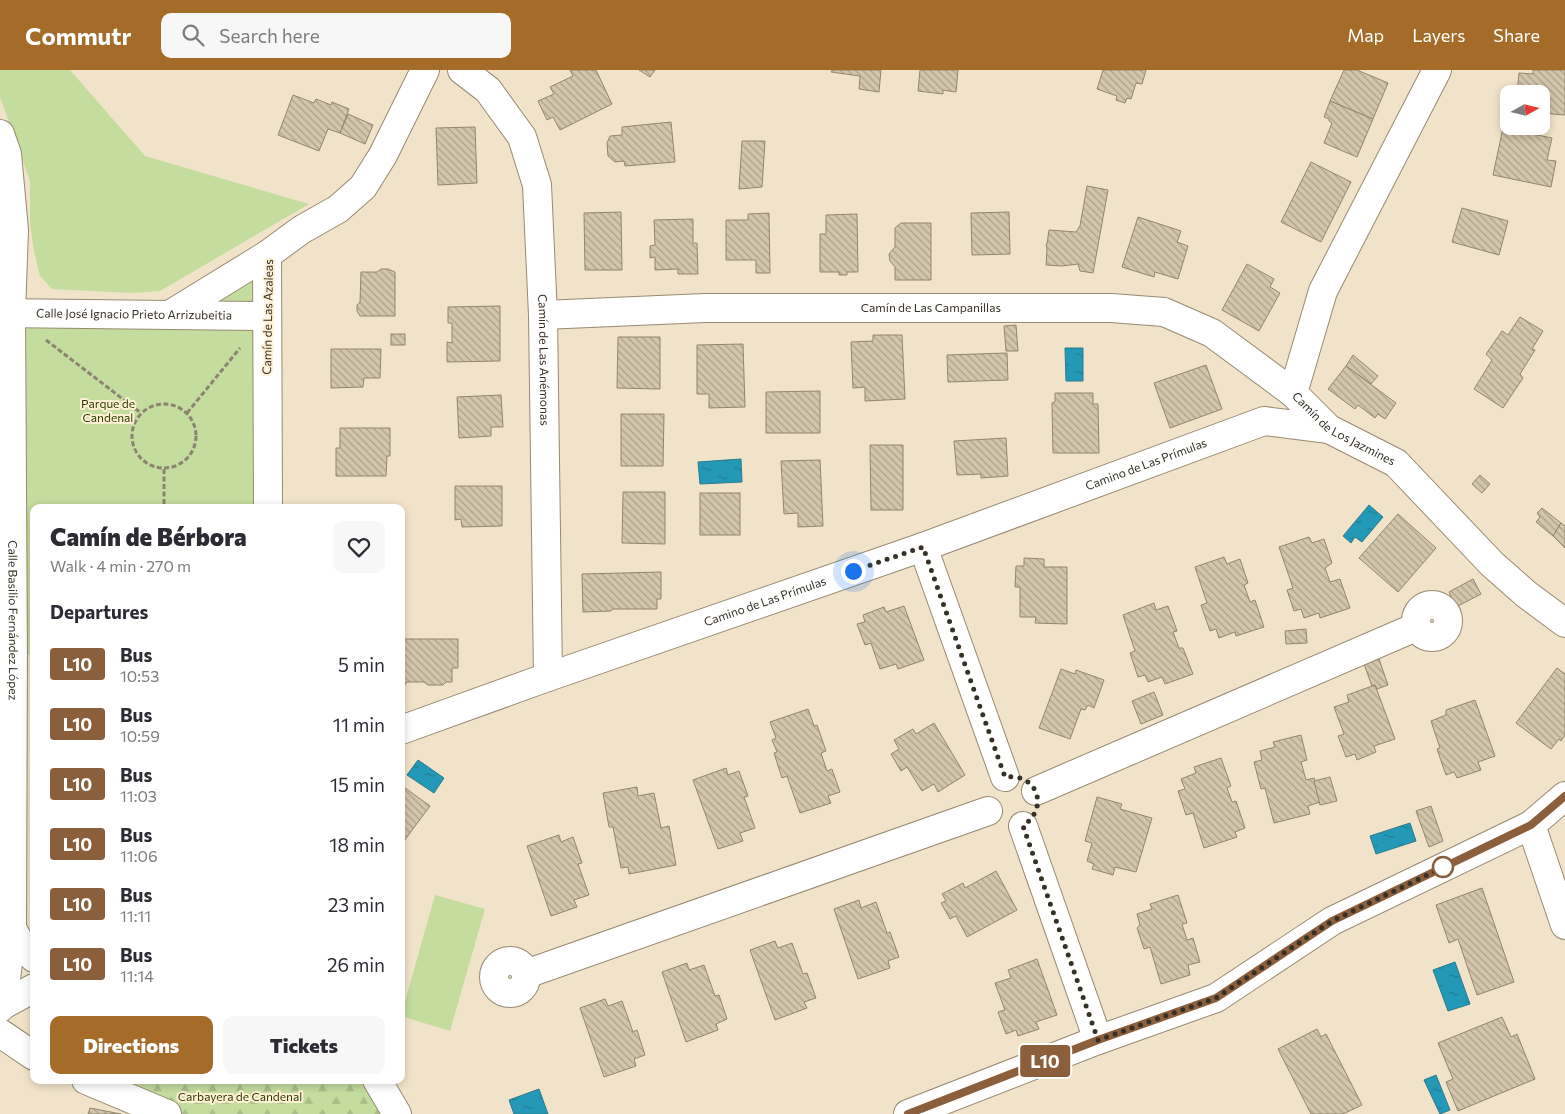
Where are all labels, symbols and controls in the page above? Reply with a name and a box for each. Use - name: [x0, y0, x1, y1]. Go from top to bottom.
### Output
- search box: [161, 13, 511, 58]
- text: Commutr: [25, 21, 131, 50]
- icon: search: [179, 21, 207, 49]
- text: Search here: [219, 24, 320, 47]
- text: Map: [1347, 24, 1384, 46]
- text: Layers: [1412, 24, 1465, 46]
- text: Share: [1493, 24, 1540, 46]
- north arrow: [1500, 85, 1550, 135]
- map controls: [1500, 85, 1550, 135]
- street label: Camín de Las Azaleas: [259, 259, 275, 375]
- street label: Camín de Las Anémonas: [536, 294, 553, 426]
- street label: Camín de Las Campanillas: [861, 300, 1001, 314]
- street label: Calle José Ignacio Prieto Arrizubeitia: [36, 305, 232, 322]
- street label: Camín de Los Jazmines: [1290, 389, 1398, 468]
- park label: Parque de Candenal: [81, 396, 135, 424]
- street label: Camino de Las Prímulas: [1083, 435, 1208, 492]
- button: heart: [333, 521, 385, 573]
- text: Camín de Bérbora: [50, 522, 247, 551]
- street label: Calle Basilio Fernández López: [6, 540, 21, 701]
- text: Walk · 4 min · 270 m: [50, 556, 191, 575]
- your location: [841, 559, 866, 584]
- street label: Camino de Las Prímulas: [702, 573, 828, 628]
- text: Departures: [50, 600, 148, 623]
- text: Bus: [120, 643, 152, 666]
- text: L10: [63, 653, 92, 675]
- text: 5 min: [338, 653, 385, 676]
- text: 10:53: [120, 666, 159, 685]
- text: Bus: [120, 703, 152, 726]
- text: L10: [63, 713, 92, 735]
- text: 11 min: [333, 713, 385, 736]
- text: 10:59: [120, 726, 160, 745]
- text: Bus: [120, 763, 152, 786]
- text: L10: [63, 773, 92, 795]
- text: 15 min: [330, 773, 385, 796]
- text: 11:03: [120, 786, 157, 805]
- text: Bus: [120, 823, 152, 846]
- text: L10: [63, 833, 92, 855]
- text: 18 min: [329, 833, 385, 856]
- text: 11:06: [120, 846, 158, 865]
- unlabelled marker: [1432, 856, 1454, 878]
- text: Bus: [120, 883, 152, 906]
- text: L10: [63, 893, 92, 915]
- text: 23 min: [328, 893, 385, 916]
- text: 11:11: [120, 906, 151, 925]
- text: Bus: [120, 943, 152, 966]
- text: L10: [63, 953, 92, 975]
- text: 26 min: [327, 953, 385, 976]
- text: 11:14: [120, 966, 154, 985]
- button: Directions: [50, 1016, 213, 1074]
- button: Tickets: [223, 1016, 385, 1074]
- line badge: L10: [1016, 1045, 1074, 1077]
- text: L10: [1030, 1050, 1060, 1072]
- park label: Carbayera de Candenal: [178, 1089, 302, 1103]

